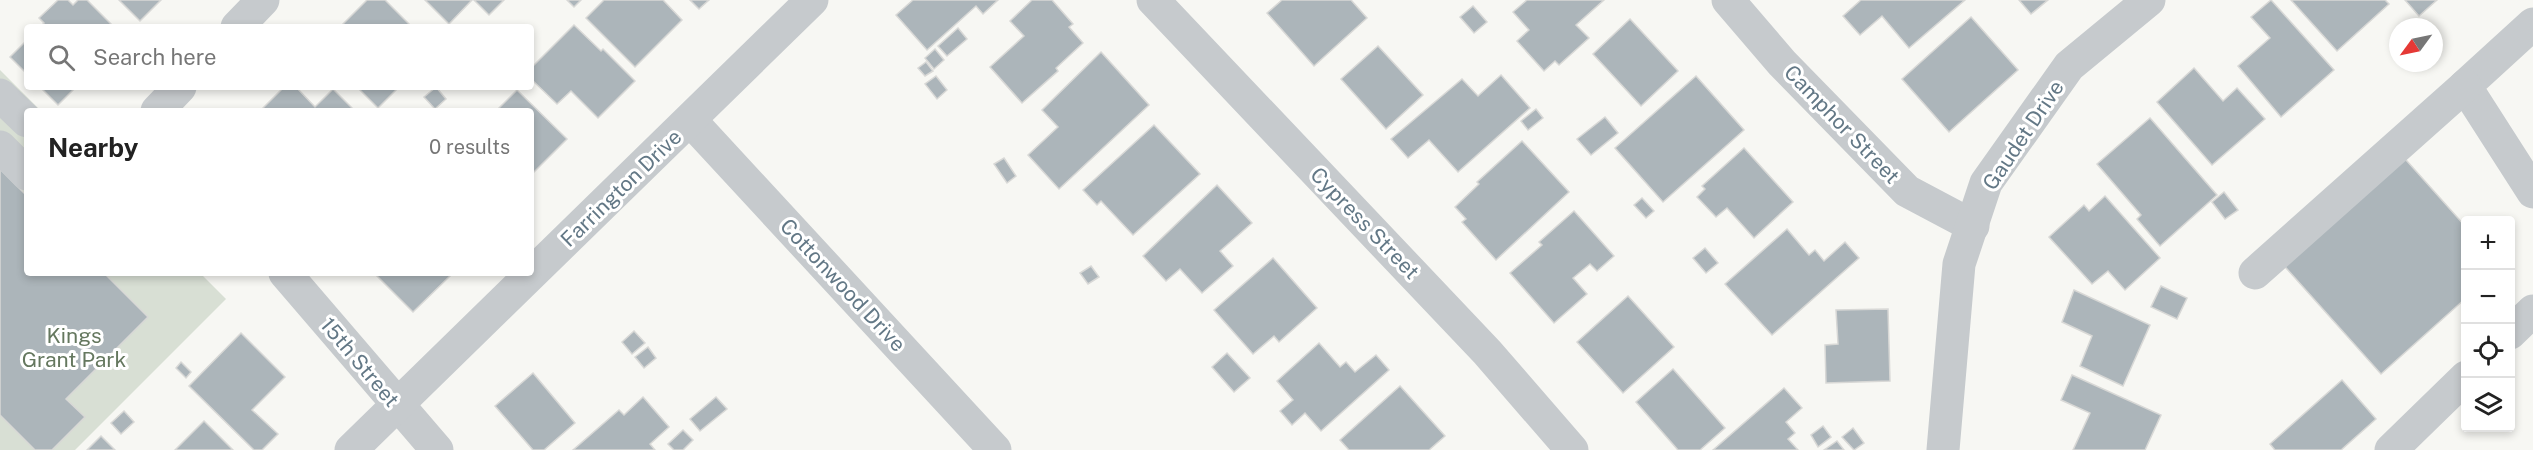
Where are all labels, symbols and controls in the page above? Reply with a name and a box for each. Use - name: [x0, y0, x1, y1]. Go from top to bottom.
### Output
- north arrow: [2389, 18, 2443, 72]
- search box: [24, 24, 534, 90]
- icon: search: [45, 41, 78, 74]
- text: Search here: [93, 44, 217, 70]
- street label: Camphor Street: [1779, 59, 1905, 189]
- street label: Gaudet Drive: [1977, 76, 2069, 194]
- street label: Farrington Drive: [555, 124, 687, 252]
- text: Nearby: [48, 132, 138, 163]
- text: 0 results: [429, 135, 510, 159]
- street label: Cypress Street: [1305, 162, 1425, 284]
- street label: Cottonwood Drive: [775, 213, 911, 357]
- map controls: [2461, 216, 2515, 432]
- button: +: [2461, 216, 2515, 270]
- button: −: [2461, 270, 2515, 324]
- street label: 15th Street: [315, 312, 405, 412]
- park label: Kings Grant Park: [22, 323, 126, 372]
- button: locate: [2461, 324, 2515, 378]
- button: layers: [2461, 378, 2515, 432]

